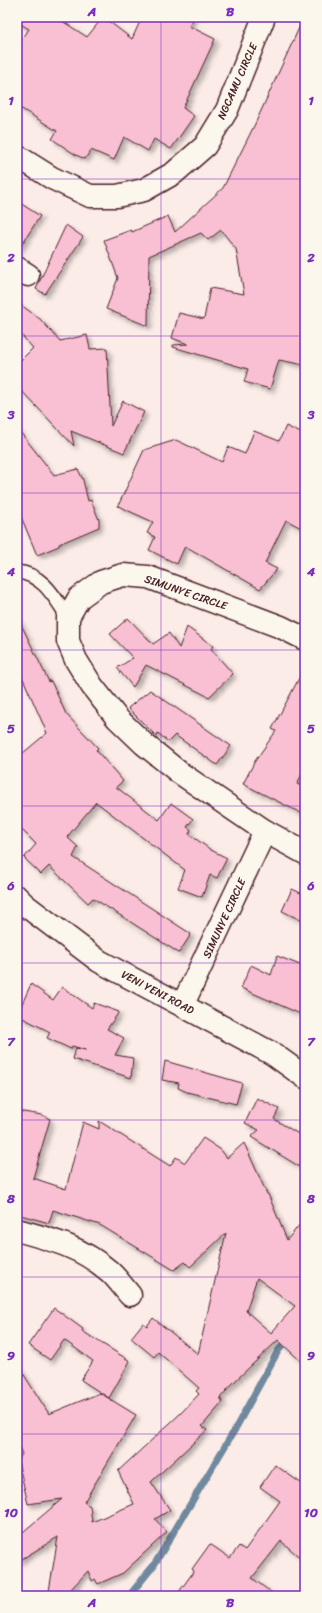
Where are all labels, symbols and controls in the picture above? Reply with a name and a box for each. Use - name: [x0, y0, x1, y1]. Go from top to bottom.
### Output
- text: A: [87, 0, 96, 23]
- text: B: [226, 0, 235, 23]
- street label: NGCAMU CIRCLE: [212, 39, 263, 123]
- text: 1: [8, 89, 14, 112]
- text: 1: [308, 89, 314, 112]
- text: 2: [6, 246, 15, 269]
- text: 2: [306, 246, 315, 269]
- text: 3: [6, 403, 15, 426]
- text: 3: [306, 403, 315, 426]
- text: 4: [6, 560, 16, 583]
- text: 4: [306, 560, 316, 583]
- street label: SIMUNYE CIRCLE: [142, 569, 231, 616]
- text: 5: [7, 717, 15, 740]
- text: 5: [307, 717, 315, 740]
- text: 6: [6, 874, 15, 897]
- street label: SIMUNYE CIRCLE: [198, 874, 252, 961]
- text: 6: [306, 874, 315, 897]
- street label: VENI YENI ROAD: [118, 965, 198, 1020]
- text: 7: [7, 1030, 16, 1053]
- text: 7: [307, 1030, 316, 1053]
- text: 8: [6, 1187, 15, 1210]
- text: 8: [306, 1187, 315, 1210]
- text: 9: [7, 1344, 15, 1367]
- text: 9: [307, 1344, 315, 1367]
- text: 10: [4, 1501, 18, 1524]
- text: 10: [304, 1501, 318, 1524]
- text: A: [87, 1591, 96, 1613]
- text: B: [226, 1591, 235, 1613]

